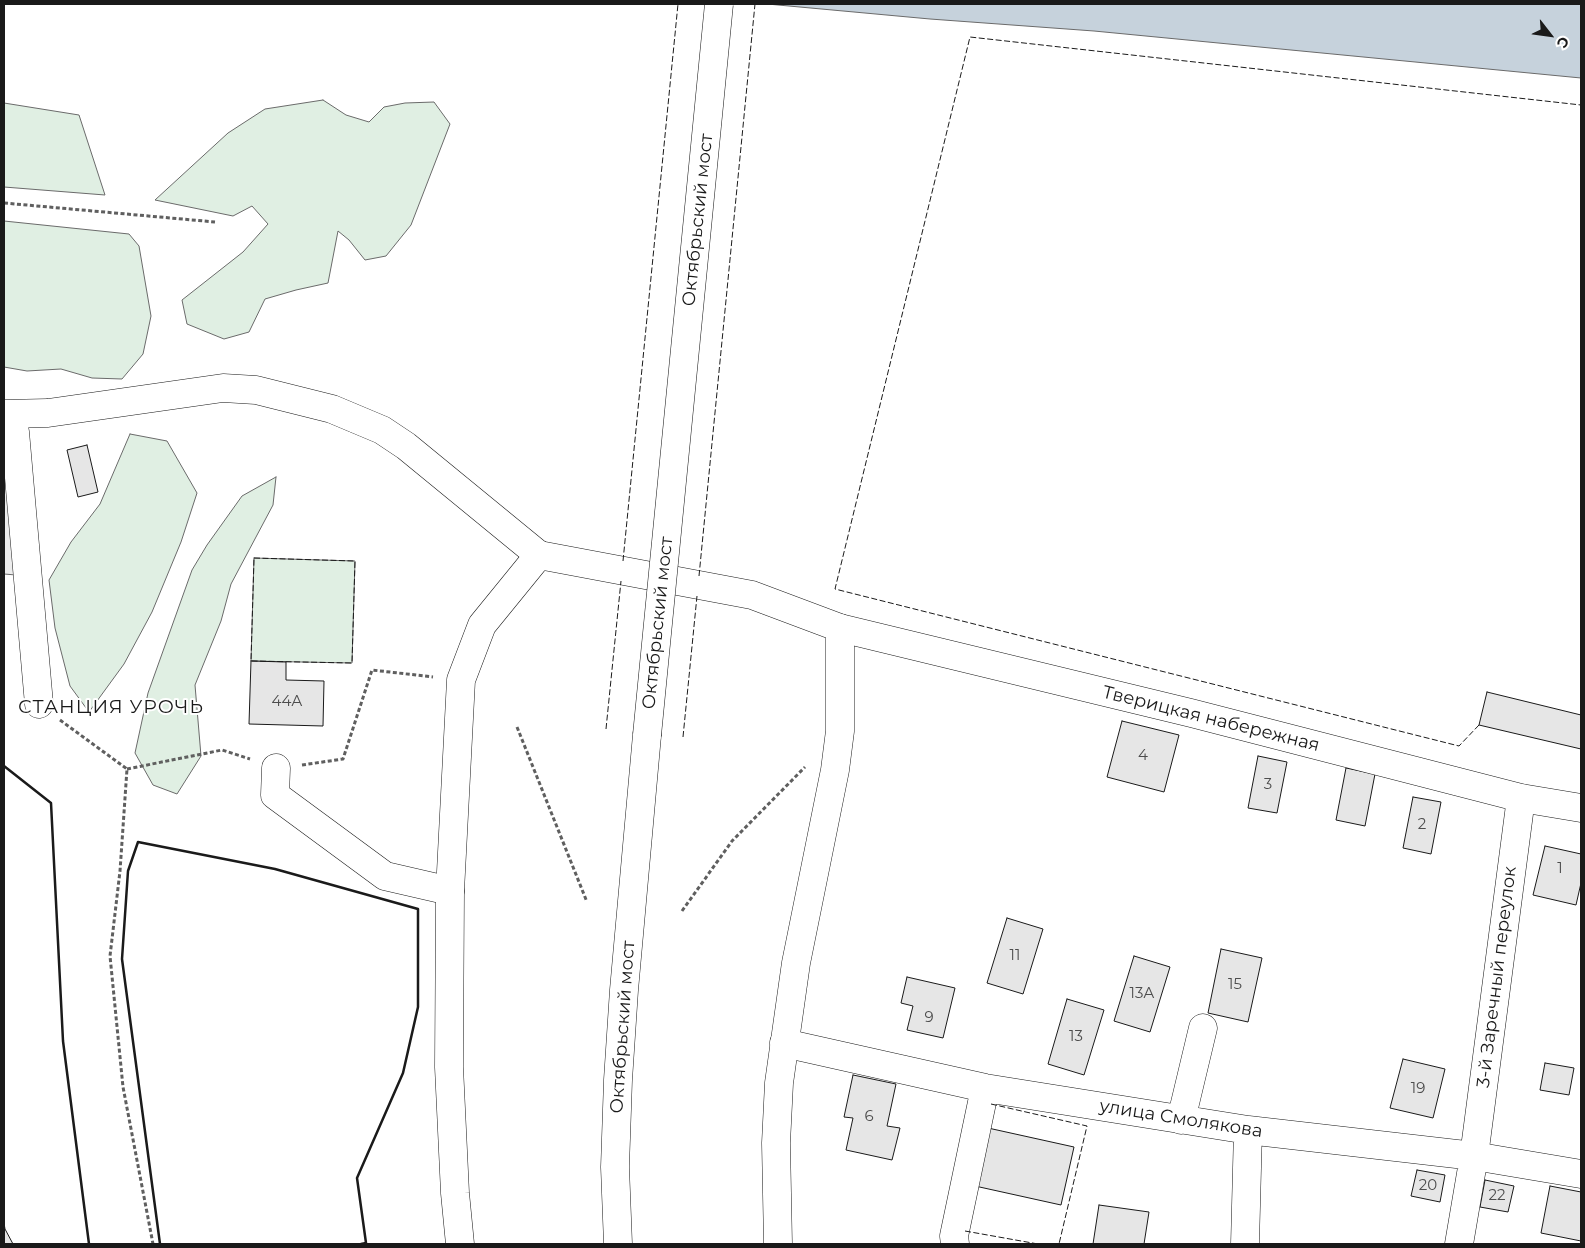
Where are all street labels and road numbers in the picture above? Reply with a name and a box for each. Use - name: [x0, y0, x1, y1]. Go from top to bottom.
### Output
- street label: Октябрьский мост: [678, 133, 718, 307]
- street label: Октябрьский мост: [638, 536, 678, 710]
- street label: Тверицкая набережная: [1100, 682, 1322, 756]
- street label: 3-й Заречный переулок: [1473, 865, 1521, 1089]
- street label: Октябрьский мост: [606, 940, 640, 1114]
- street label: улица Смолякова: [1098, 1095, 1264, 1143]

